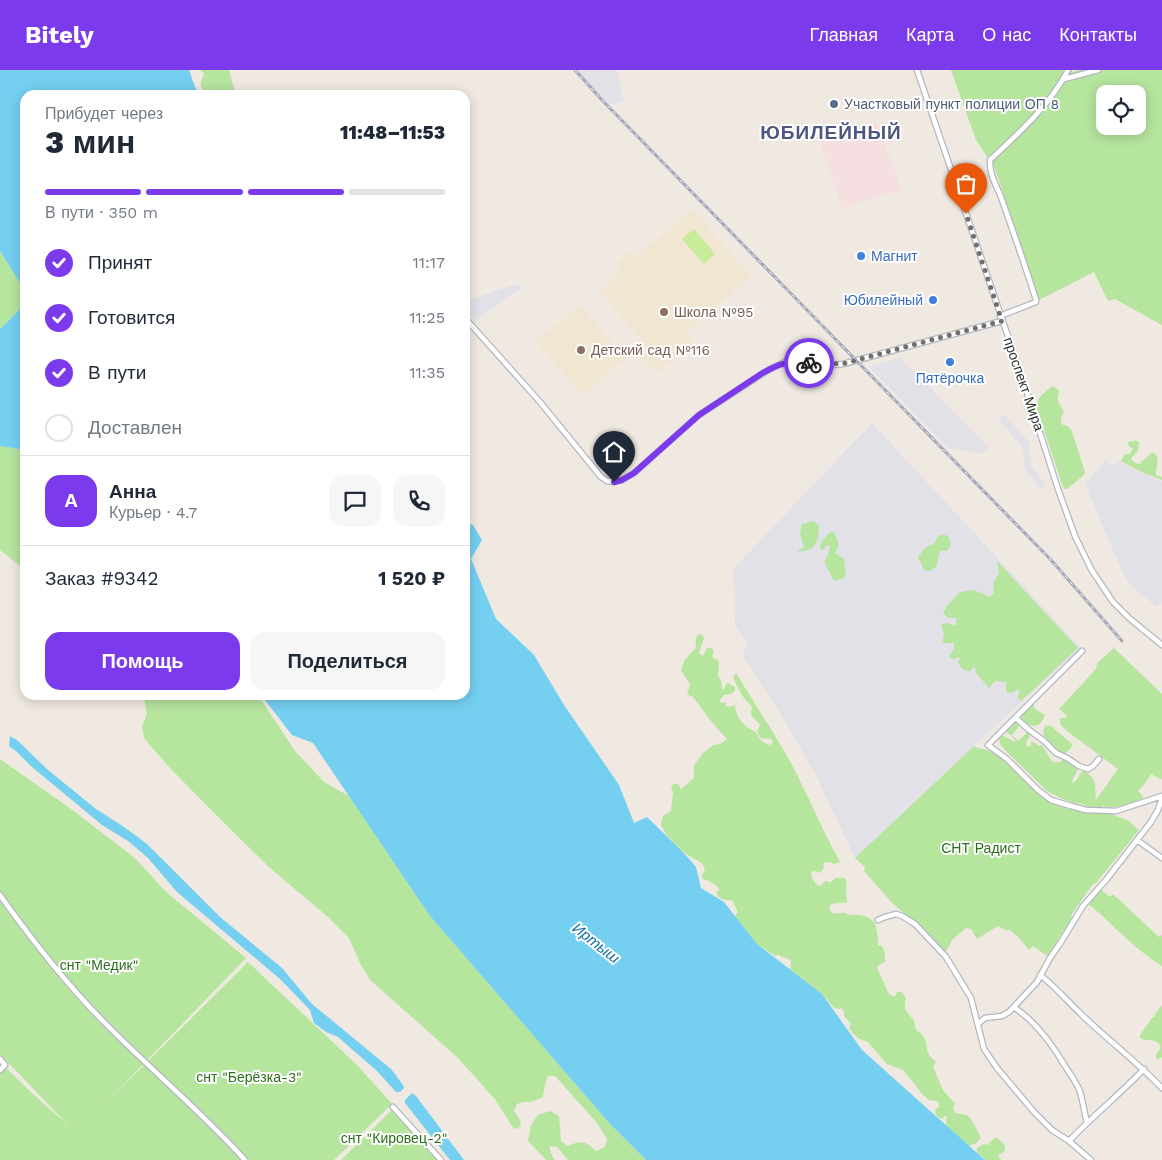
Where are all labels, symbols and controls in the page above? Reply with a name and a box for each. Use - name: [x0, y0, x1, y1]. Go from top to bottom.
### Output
- text: Bitely: [25, 21, 94, 49]
- text: Главная: [809, 24, 878, 45]
- text: Карта: [906, 24, 954, 45]
- text: О нас: [982, 24, 1031, 45]
- text: Контакты: [1059, 24, 1137, 45]
- map controls: [1096, 85, 1146, 135]
- button: locate: [1096, 85, 1146, 135]
- place label: Участковый пункт полиции ОП 8: [844, 96, 1059, 112]
- marker: Участковый пункт полиции ОП 8: [828, 98, 840, 110]
- text: Прибудет через: [45, 104, 163, 123]
- text: 11:48–11:53: [340, 121, 445, 144]
- district label: ЮБИЛЕЙНЫЙ: [760, 121, 902, 144]
- text: 3 мин: [45, 123, 135, 161]
- pin: [945, 163, 987, 214]
- icon: bag: [952, 170, 980, 198]
- text: В пути · 350 m: [45, 203, 158, 222]
- place label: Магнит: [871, 248, 918, 264]
- icon: check: [45, 249, 73, 277]
- marker: Магнит: [855, 250, 867, 262]
- text: Принят: [88, 251, 152, 274]
- text: 11:17: [413, 253, 445, 272]
- place label: Юбилейный: [844, 292, 923, 308]
- marker: Юбилейный: [927, 294, 939, 306]
- icon: check: [45, 304, 73, 332]
- place label: Школа №95: [674, 304, 753, 320]
- text: Готовится: [88, 306, 175, 329]
- marker: Школа №95: [658, 306, 670, 318]
- text: 11:25: [409, 308, 445, 327]
- street label: проспект Мира: [1000, 335, 1048, 433]
- courier: [784, 338, 834, 388]
- place label: Детский сад №116: [591, 342, 710, 358]
- marker: Детский сад №116: [575, 344, 587, 356]
- icon: bike: [795, 349, 823, 377]
- marker: Пятёрочка: [944, 356, 956, 368]
- icon: check: [45, 359, 73, 387]
- text: В пути: [88, 361, 146, 384]
- text: 11:35: [409, 363, 445, 382]
- place label: Пятёрочка: [916, 370, 985, 386]
- text: Доставлен: [88, 416, 182, 439]
- pin: [593, 431, 635, 482]
- icon: home: [600, 438, 628, 466]
- button: chat: [329, 475, 381, 527]
- button: phone: [393, 475, 445, 527]
- text: Анна: [109, 480, 156, 503]
- text: А: [64, 489, 78, 512]
- text: Курьер · 4.7: [109, 503, 197, 522]
- text: Заказ #9342: [45, 567, 159, 590]
- text: 1 520 ₽: [378, 567, 445, 590]
- button: Помощь: [45, 632, 240, 690]
- button: Поделиться: [250, 632, 445, 690]
- park label: СНТ Радист: [941, 840, 1021, 856]
- water label: Иртыш: [569, 919, 624, 967]
- park label: снт "Медик": [60, 957, 138, 973]
- park label: снт "Берёзка-3": [196, 1069, 302, 1085]
- park label: снт "Кировец-2": [341, 1130, 447, 1146]

